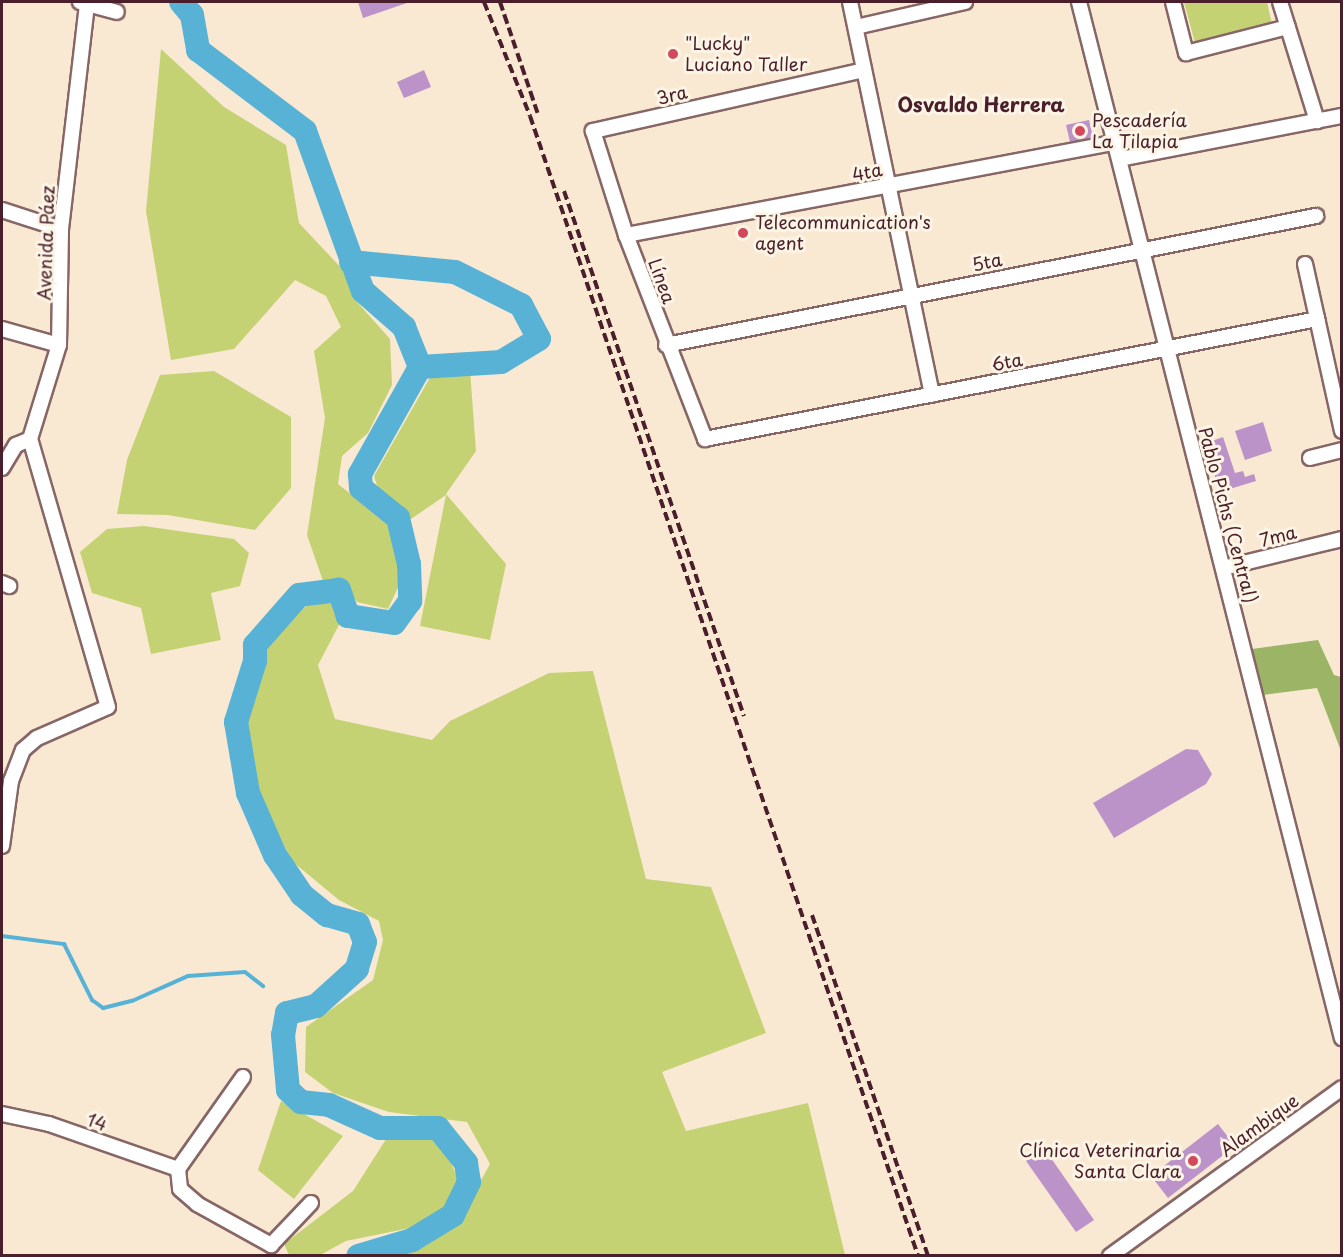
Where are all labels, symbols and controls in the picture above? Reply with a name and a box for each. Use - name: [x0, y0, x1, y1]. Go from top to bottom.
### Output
- place label: "Lucky" Luciano Taller: [685, 33, 807, 76]
- marker: "Lucky" Luciano Taller: [666, 47, 680, 61]
- street label: 3ra: [654, 81, 690, 109]
- district label: Osvaldo Herrera: [897, 92, 1065, 116]
- place label: Pescadería La Tilapia: [1092, 110, 1187, 152]
- marker: Pescadería La Tilapia: [1073, 124, 1087, 138]
- street label: 4ta: [850, 159, 884, 185]
- street label: Avenida Páez: [33, 186, 59, 300]
- place label: Telecommunication's agent: [755, 212, 931, 254]
- marker: Telecommunication's agent: [736, 226, 750, 240]
- street label: 5ta: [970, 249, 1004, 275]
- street label: Línea: [644, 255, 680, 307]
- street label: 6ta: [990, 348, 1024, 376]
- street label: Pablo Pichs (Central): [1194, 425, 1262, 605]
- street label: 7ma: [1257, 521, 1299, 551]
- street label: Alambique: [1215, 1089, 1303, 1161]
- street label: 14: [84, 1109, 110, 1135]
- place label: Clínica Veterinaria Santa Clara: [1020, 1140, 1181, 1182]
- marker: Clínica Veterinaria Santa Clara: [1186, 1154, 1200, 1168]

